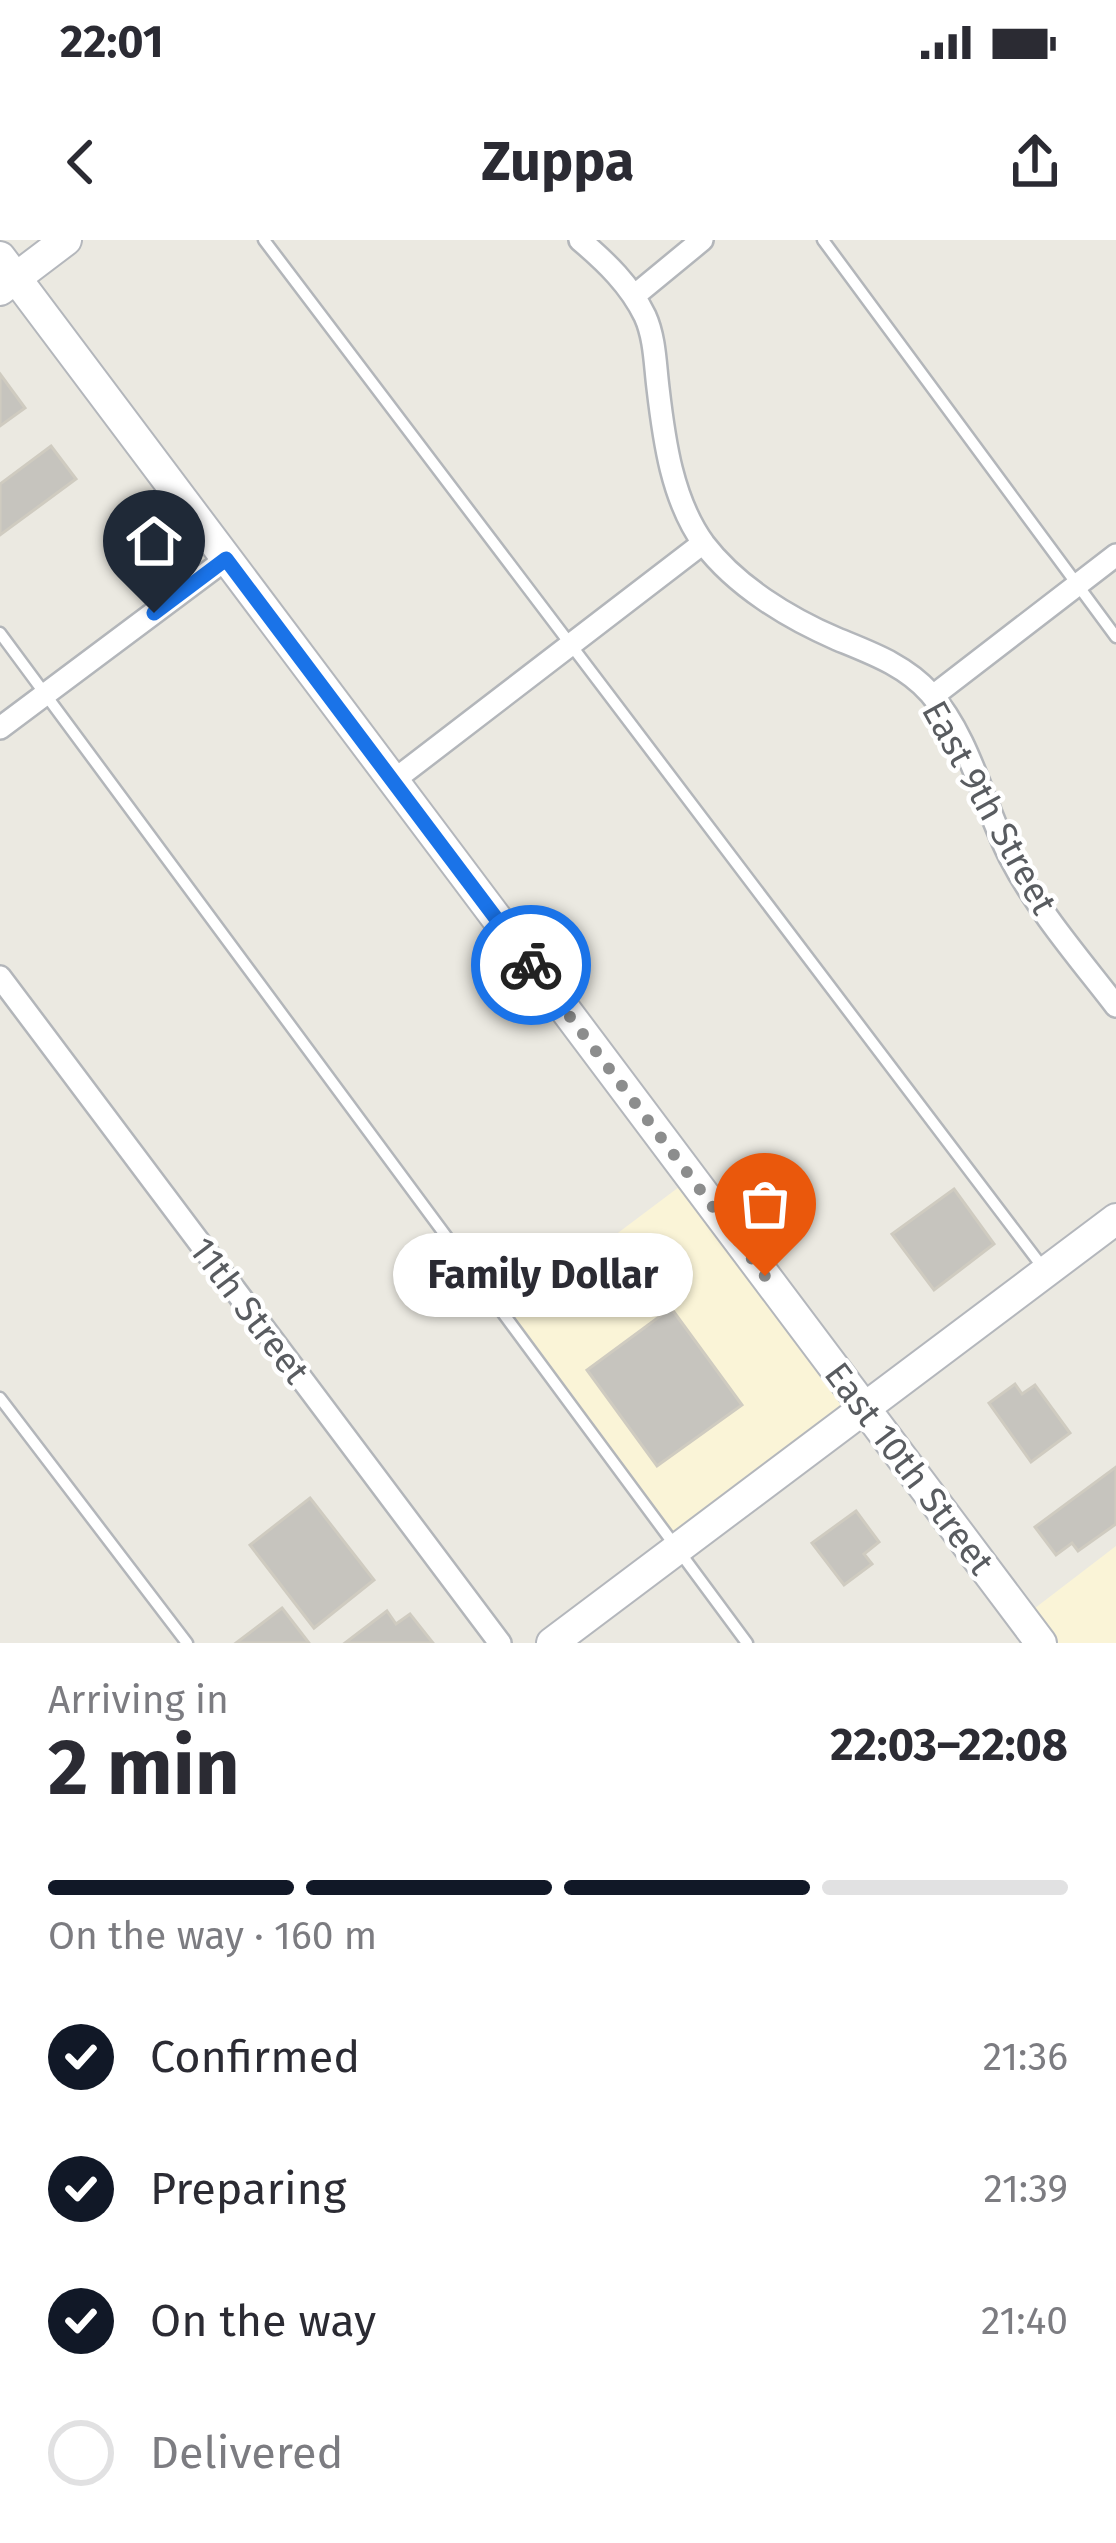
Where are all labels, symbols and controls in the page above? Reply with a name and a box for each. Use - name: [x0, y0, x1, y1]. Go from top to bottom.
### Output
- text: 22:01: [60, 15, 164, 69]
- icon: back: [48, 129, 114, 195]
- icon: share: [1002, 129, 1068, 195]
- text: Zuppa: [482, 130, 634, 194]
- pin: [103, 490, 205, 613]
- icon: home: [121, 508, 187, 574]
- street label: East 9th Street: [912, 693, 1066, 922]
- courier: [471, 905, 591, 1025]
- icon: bike: [498, 932, 564, 998]
- pin: [714, 1153, 816, 1276]
- icon: bag: [732, 1171, 798, 1237]
- street label: 11th Street: [180, 1229, 319, 1393]
- callout: Family Dollar: [393, 1234, 693, 1318]
- text: Family Dollar: [428, 1252, 658, 1298]
- street label: East 10th Street: [815, 1354, 1003, 1583]
- text: Arriving in: [48, 1677, 229, 1723]
- text: 22:03–22:08: [830, 1718, 1068, 1772]
- text: 2 min: [48, 1721, 240, 1815]
- text: On the way · 160 m: [48, 1913, 377, 1959]
- icon: check: [48, 2024, 114, 2090]
- text: Confirmed: [150, 2030, 360, 2084]
- text: 21:36: [983, 2034, 1068, 2080]
- icon: check: [48, 2156, 114, 2222]
- text: Preparing: [150, 2162, 346, 2216]
- text: 21:39: [984, 2166, 1068, 2212]
- icon: check: [48, 2288, 114, 2354]
- text: On the way: [150, 2294, 376, 2348]
- text: 21:40: [981, 2298, 1068, 2344]
- text: Delivered: [150, 2426, 343, 2480]

